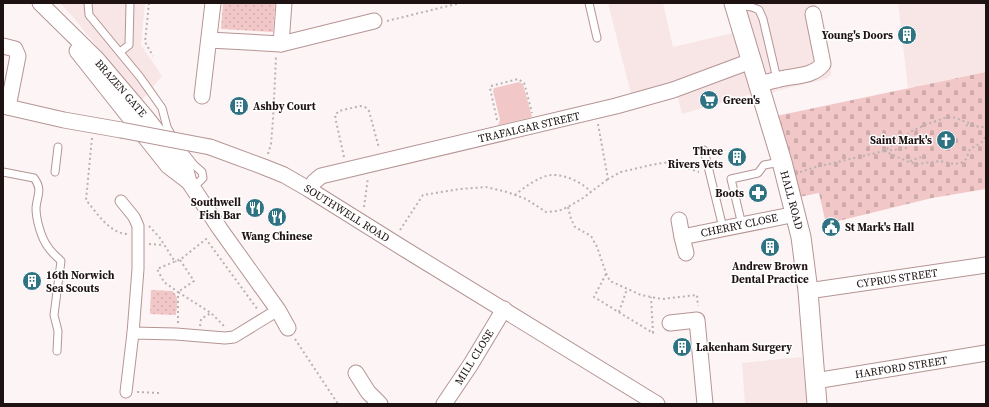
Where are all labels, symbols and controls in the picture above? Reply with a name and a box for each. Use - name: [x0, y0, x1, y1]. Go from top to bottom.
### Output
- building icon: Young's Doors: [896, 24, 918, 46]
- place label: Young's Doors: [822, 28, 893, 43]
- street label: BRAZEN GATE: [91, 56, 150, 121]
- supermarket icon: Green's: [698, 89, 720, 111]
- place label: Green's: [723, 93, 760, 108]
- building icon: Ashby Court: [228, 95, 250, 117]
- place label: Ashby Court: [253, 99, 317, 114]
- street label: TRAFALGAR STREET: [477, 108, 582, 146]
- church icon: Saint Mark's: [935, 129, 957, 151]
- place label: Saint Mark's: [870, 133, 932, 148]
- place label: Three Rivers Vets: [668, 144, 723, 172]
- building icon: Three Rivers Vets: [726, 146, 748, 168]
- street label: HALL ROAD: [776, 169, 807, 232]
- street label: SOUTHWELL ROAD: [301, 181, 393, 246]
- pharmacy icon: Boots: [747, 182, 769, 204]
- place label: Boots: [715, 186, 744, 201]
- place label: Southwell Fish Bar: [191, 195, 242, 223]
- restaurant icon: Southwell Fish Bar: [244, 197, 266, 219]
- restaurant icon: Wang Chinese: [266, 206, 288, 228]
- street label: CHERRY CLOSE: [699, 210, 779, 241]
- public building icon: St Mark's Hall: [820, 216, 842, 238]
- place label: St Mark's Hall: [845, 220, 915, 235]
- place label: Wang Chinese: [241, 229, 313, 244]
- building icon: Andrew Brown Dental Practice: [759, 236, 781, 258]
- place label: Andrew Brown Dental Practice: [731, 259, 809, 287]
- street label: CYPRUS STREET: [855, 265, 939, 292]
- place label: 16th Norwich Sea Scouts: [46, 268, 115, 296]
- building icon: 16th Norwich Sea Scouts: [21, 270, 43, 292]
- street label: MILL CLOSE: [451, 326, 498, 388]
- building icon: Lakenham Surgery: [671, 336, 693, 358]
- place label: Lakenham Surgery: [696, 340, 792, 355]
- street label: HARFORD STREET: [854, 353, 949, 382]

